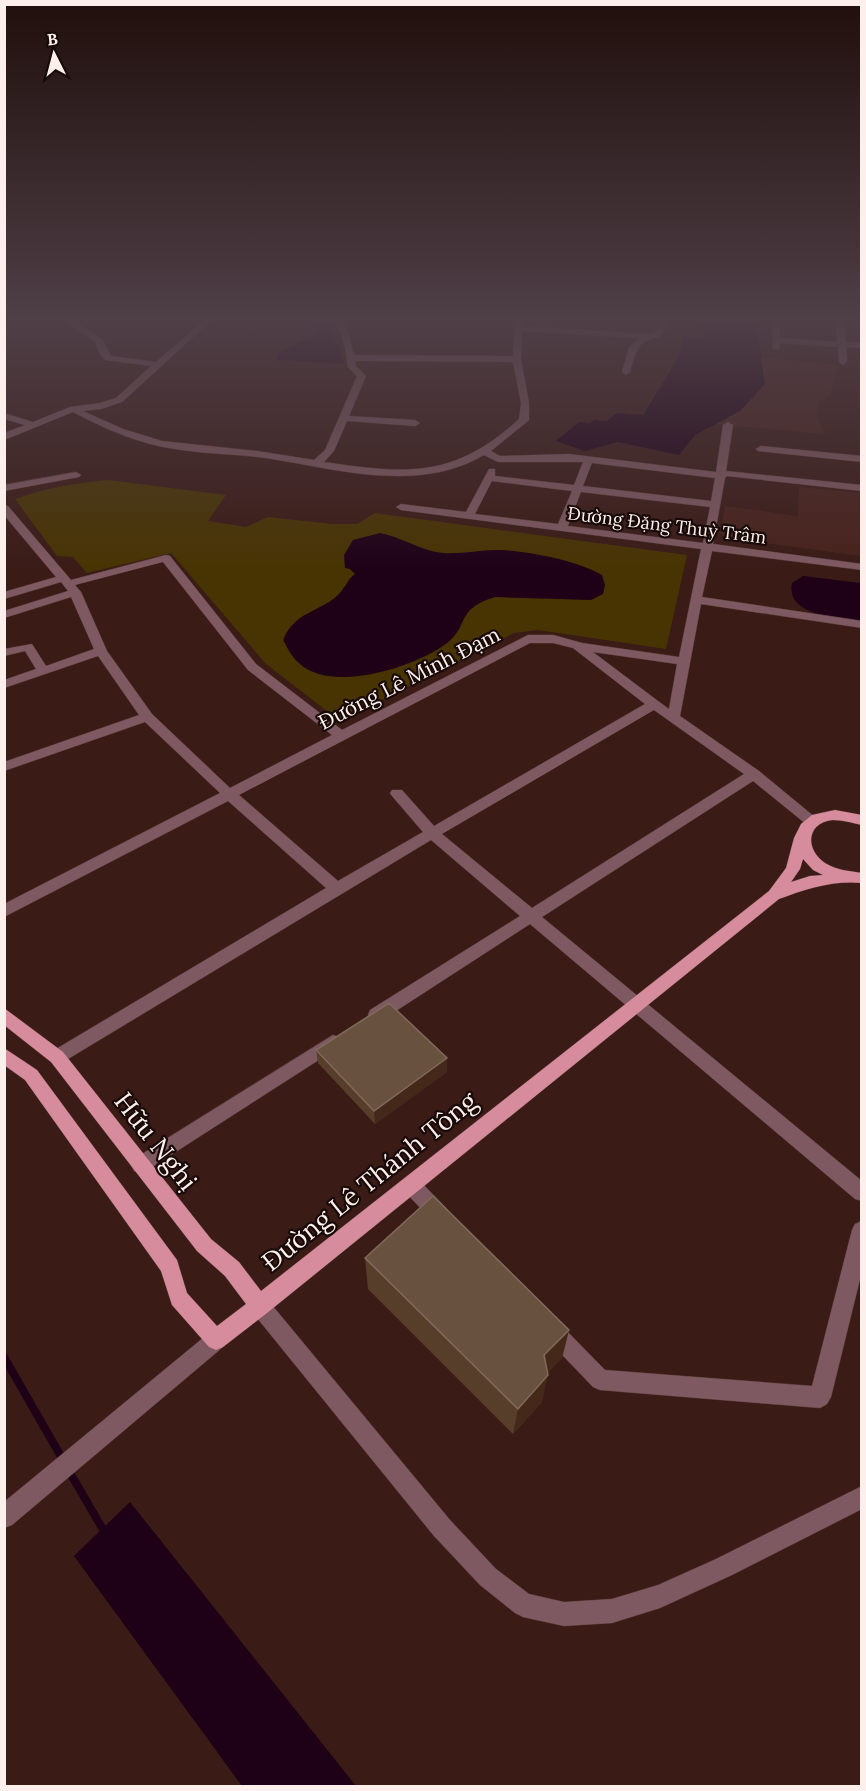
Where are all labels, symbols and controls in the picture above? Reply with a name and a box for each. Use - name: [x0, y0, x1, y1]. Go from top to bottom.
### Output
- north arrow: [24, 24, 84, 84]
- text: B: [46, 29, 59, 50]
- street label: Đường Đặng Thuỳ Trâm: [566, 501, 768, 549]
- street label: Đường Lê Minh Đạm: [313, 620, 505, 736]
- street label: Đường Lê Thánh Tông: [255, 1084, 484, 1278]
- street label: Hữu Nghị: [107, 1085, 205, 1197]

